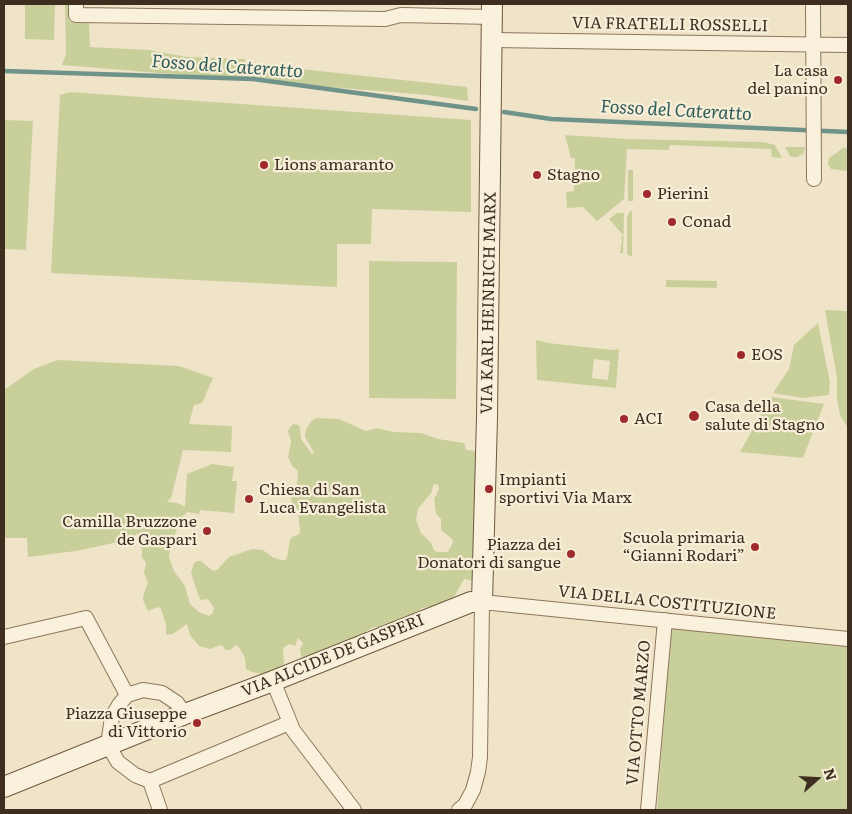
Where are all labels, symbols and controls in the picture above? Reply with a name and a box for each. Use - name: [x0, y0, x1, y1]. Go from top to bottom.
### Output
- street label: VIA FRATELLI ROSSELLI: [572, 14, 768, 36]
- water label: Fosso del Cateratto: [150, 51, 304, 83]
- place label: La casa del panino: [748, 61, 828, 99]
- marker: La casa del panino: [832, 74, 844, 86]
- water label: Fosso del Cateratto: [600, 96, 752, 126]
- place label: Lions amaranto: [274, 155, 394, 175]
- marker: Lions amaranto: [258, 159, 270, 171]
- place label: Stagno: [547, 165, 600, 185]
- marker: Stagno: [531, 169, 543, 181]
- place label: Pierini: [657, 184, 709, 204]
- marker: Pierini: [641, 188, 653, 200]
- street label: VIA KARL HEINRICH MARX: [477, 192, 501, 414]
- place label: Conad: [682, 212, 731, 232]
- marker: Conad: [666, 216, 678, 228]
- place label: EOS: [751, 345, 783, 365]
- marker: EOS: [735, 349, 747, 361]
- place label: Casa della salute di Stagno: [705, 397, 825, 435]
- place label: ACI: [634, 409, 663, 429]
- marker: Casa della salute di Stagno: [687, 409, 701, 423]
- marker: ACI: [618, 413, 630, 425]
- place label: Impianti sportivi Via Marx: [499, 470, 632, 508]
- place label: Chiesa di San Luca Evangelista: [259, 480, 386, 518]
- marker: Impianti sportivi Via Marx: [483, 483, 495, 495]
- marker: Chiesa di San Luca Evangelista: [243, 493, 255, 505]
- place label: Camilla Bruzzone de Gaspari: [62, 512, 197, 550]
- marker: Camilla Bruzzone de Gaspari: [201, 525, 213, 537]
- place label: Scuola primaria “Gianni Rodari”: [622, 528, 745, 566]
- place label: Piazza dei Donatori di sangue: [417, 535, 561, 573]
- marker: Scuola primaria “Gianni Rodari”: [749, 541, 761, 553]
- marker: Piazza dei Donatori di sangue: [565, 548, 577, 560]
- street label: VIA DELLA COSTITUZIONE: [557, 582, 777, 624]
- street label: VIA ALCIDE DE GASPERI: [239, 611, 427, 701]
- street label: VIA OTTO MARZO: [623, 639, 655, 787]
- place label: Piazza Giuseppe di Vittorio: [65, 704, 187, 742]
- marker: Piazza Giuseppe di Vittorio: [191, 717, 203, 729]
- north arrow: [792, 754, 842, 804]
- text: N: [820, 765, 843, 783]

